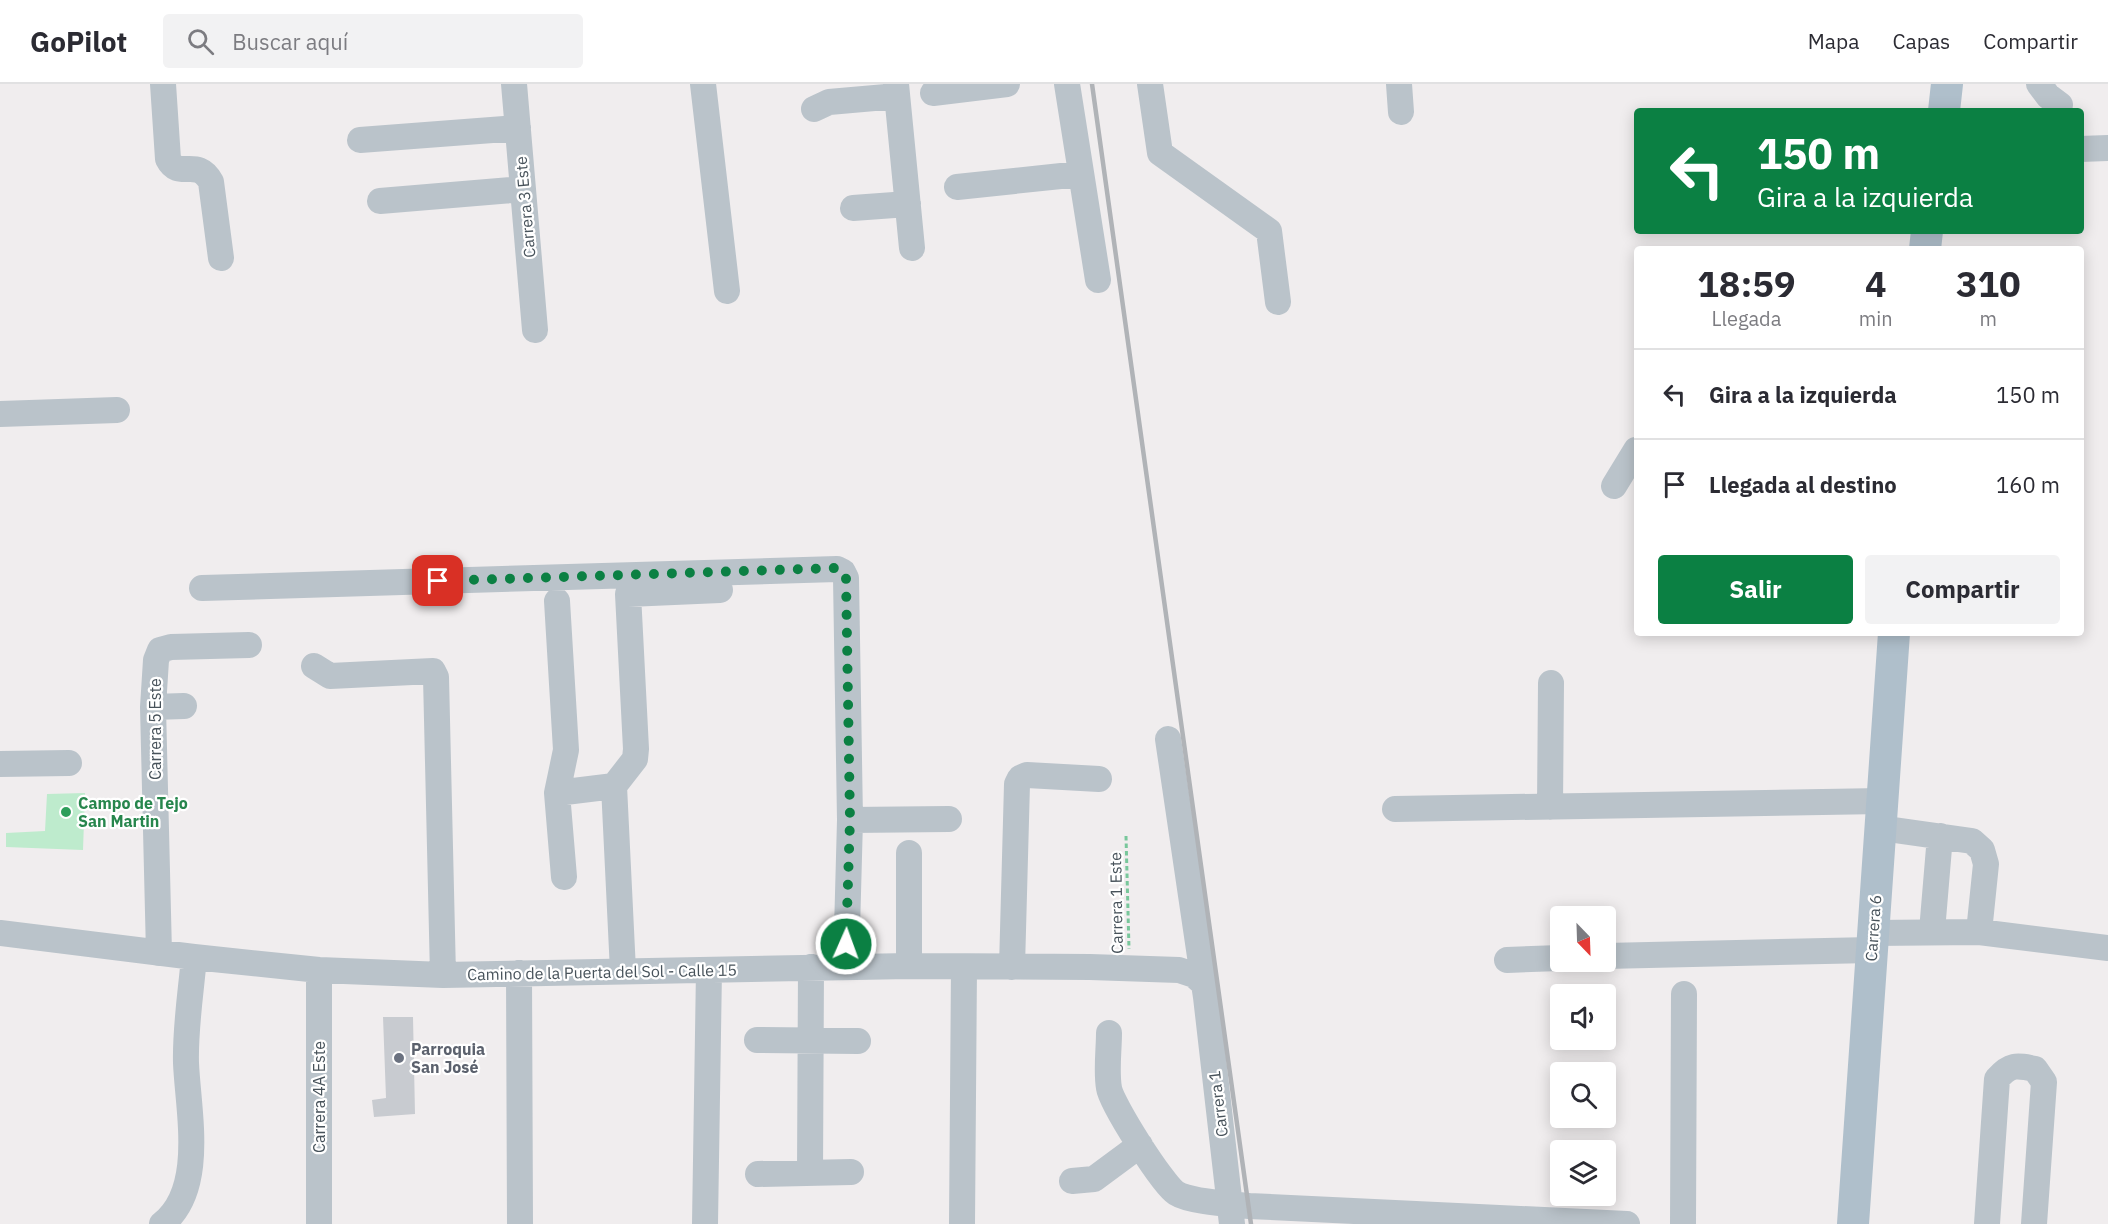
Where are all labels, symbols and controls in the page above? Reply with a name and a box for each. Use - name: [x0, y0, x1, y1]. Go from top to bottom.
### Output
- search box: [163, 14, 583, 68]
- text: GoPilot: [30, 23, 127, 60]
- icon: search: [184, 25, 217, 58]
- text: Buscar aquí: [232, 27, 348, 56]
- text: Mapa: [1808, 27, 1859, 55]
- text: Capas: [1892, 27, 1950, 55]
- text: Compartir: [1983, 27, 2078, 55]
- text: 150 m: [1757, 126, 1880, 181]
- icon: left: [1658, 132, 1736, 210]
- street label: Carrera 3 Este: [511, 155, 539, 259]
- text: Gira a la izquierda: [1757, 179, 1973, 214]
- text: 18:59: [1697, 260, 1796, 307]
- text: 4: [1865, 260, 1887, 307]
- text: 310: [1956, 260, 2021, 307]
- text: Llegada: [1711, 305, 1781, 332]
- text: min: [1859, 305, 1893, 332]
- text: m: [1980, 305, 1997, 332]
- icon: left: [1658, 378, 1691, 411]
- text: Gira a la izquierda: [1709, 380, 1897, 409]
- text: 150 m: [1996, 380, 2060, 409]
- icon: arrive: [1658, 468, 1691, 501]
- text: Llegada al destino: [1709, 470, 1897, 499]
- text: 160 m: [1996, 470, 2060, 499]
- pin: [412, 555, 463, 606]
- button: Salir: [1658, 555, 1853, 624]
- button: Compartir: [1865, 555, 2060, 624]
- icon: arrive: [421, 564, 454, 597]
- street label: Carrera 5 Este: [145, 678, 165, 780]
- place label: Campo de Tejo San Martin: [78, 793, 188, 831]
- marker: Campo de Tejo San Martin: [59, 805, 73, 819]
- street label: Carrera 1 Este: [1105, 852, 1127, 954]
- street label: Carrera 6: [1861, 894, 1885, 962]
- north arrow: [1550, 906, 1616, 972]
- map controls: [1550, 906, 1616, 1206]
- position arrow: [814, 912, 878, 976]
- street label: Camino de la Puerta del Sol - Calle 15: [467, 960, 737, 984]
- button: sound: [1550, 984, 1616, 1050]
- place label: Parroquia San José: [411, 1039, 485, 1077]
- street label: Carrera 4A Este: [309, 1041, 329, 1153]
- marker: Parroquia San José: [392, 1051, 406, 1065]
- button: search: [1550, 1062, 1616, 1128]
- street label: Carrera 1: [1204, 1070, 1232, 1138]
- button: layers: [1550, 1140, 1616, 1206]

